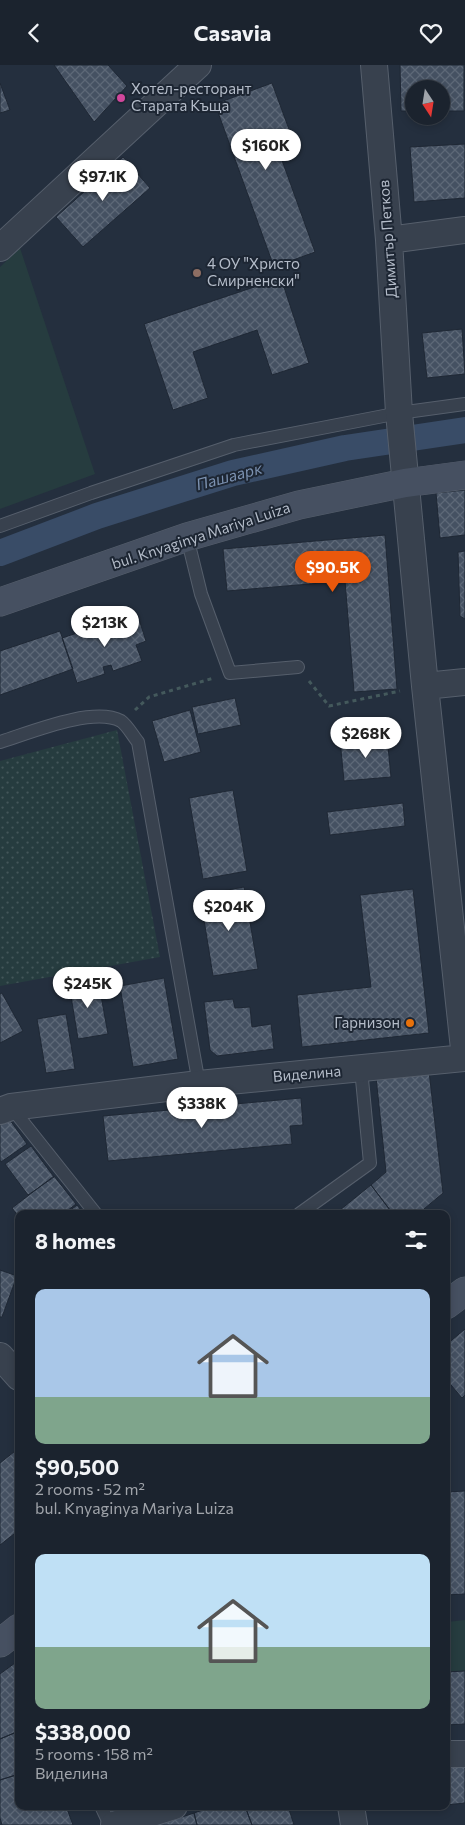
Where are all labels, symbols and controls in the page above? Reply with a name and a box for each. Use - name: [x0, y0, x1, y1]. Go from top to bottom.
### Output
- icon: back: [20, 19, 48, 47]
- text: Casavia: [194, 19, 271, 46]
- icon: heart: [417, 19, 445, 47]
- place label: Хотел-ресторант Старата Къща: [131, 79, 252, 114]
- north arrow: [405, 80, 450, 125]
- map controls: [405, 80, 450, 125]
- marker: Хотел-ресторант Старата Къща: [115, 92, 127, 104]
- pin: $160K: [231, 129, 301, 171]
- text: $160K: [242, 135, 290, 154]
- pin: $97.1K: [62, 159, 144, 202]
- text: $97.1K: [79, 166, 127, 185]
- street label: Димитър Петков: [374, 179, 400, 299]
- place label: 4 ОУ "Христо Смирненски": [207, 254, 300, 289]
- marker: 4 ОУ "Христо Смирненски": [191, 267, 203, 279]
- water label: Пашаарк: [194, 457, 265, 493]
- street label: bul. Knyaginya Mariya Luiza: [109, 498, 292, 572]
- pin: $90.5K: [292, 551, 374, 593]
- text: $90.5K: [306, 557, 360, 576]
- pin: $213K: [70, 605, 140, 648]
- text: $213K: [82, 612, 128, 631]
- pin: $268K: [331, 717, 401, 759]
- text: $268K: [341, 723, 391, 742]
- pin: $204K: [194, 889, 264, 932]
- text: $204K: [204, 896, 254, 915]
- pin: $245K: [53, 967, 123, 1009]
- text: $245K: [64, 973, 112, 992]
- place label: Гарнизон: [334, 1013, 400, 1031]
- marker: Гарнизон: [404, 1017, 416, 1029]
- street label: Виделина: [272, 1061, 342, 1085]
- pin: $338K: [167, 1087, 237, 1129]
- text: $338K: [178, 1093, 226, 1112]
- icon: filters: [402, 1226, 430, 1254]
- text: 8 homes: [35, 1228, 116, 1253]
- icon: home: [188, 1321, 278, 1411]
- text: $90,500: [35, 1454, 119, 1479]
- text: 2 rooms · 52 m²: [35, 1479, 145, 1498]
- text: bul. Knyaginya Mariya Luiza: [35, 1498, 234, 1517]
- icon: home: [188, 1586, 278, 1676]
- text: $338,000: [35, 1719, 131, 1744]
- text: 5 rooms · 158 m²: [35, 1744, 153, 1763]
- text: Виделина: [35, 1763, 108, 1782]

